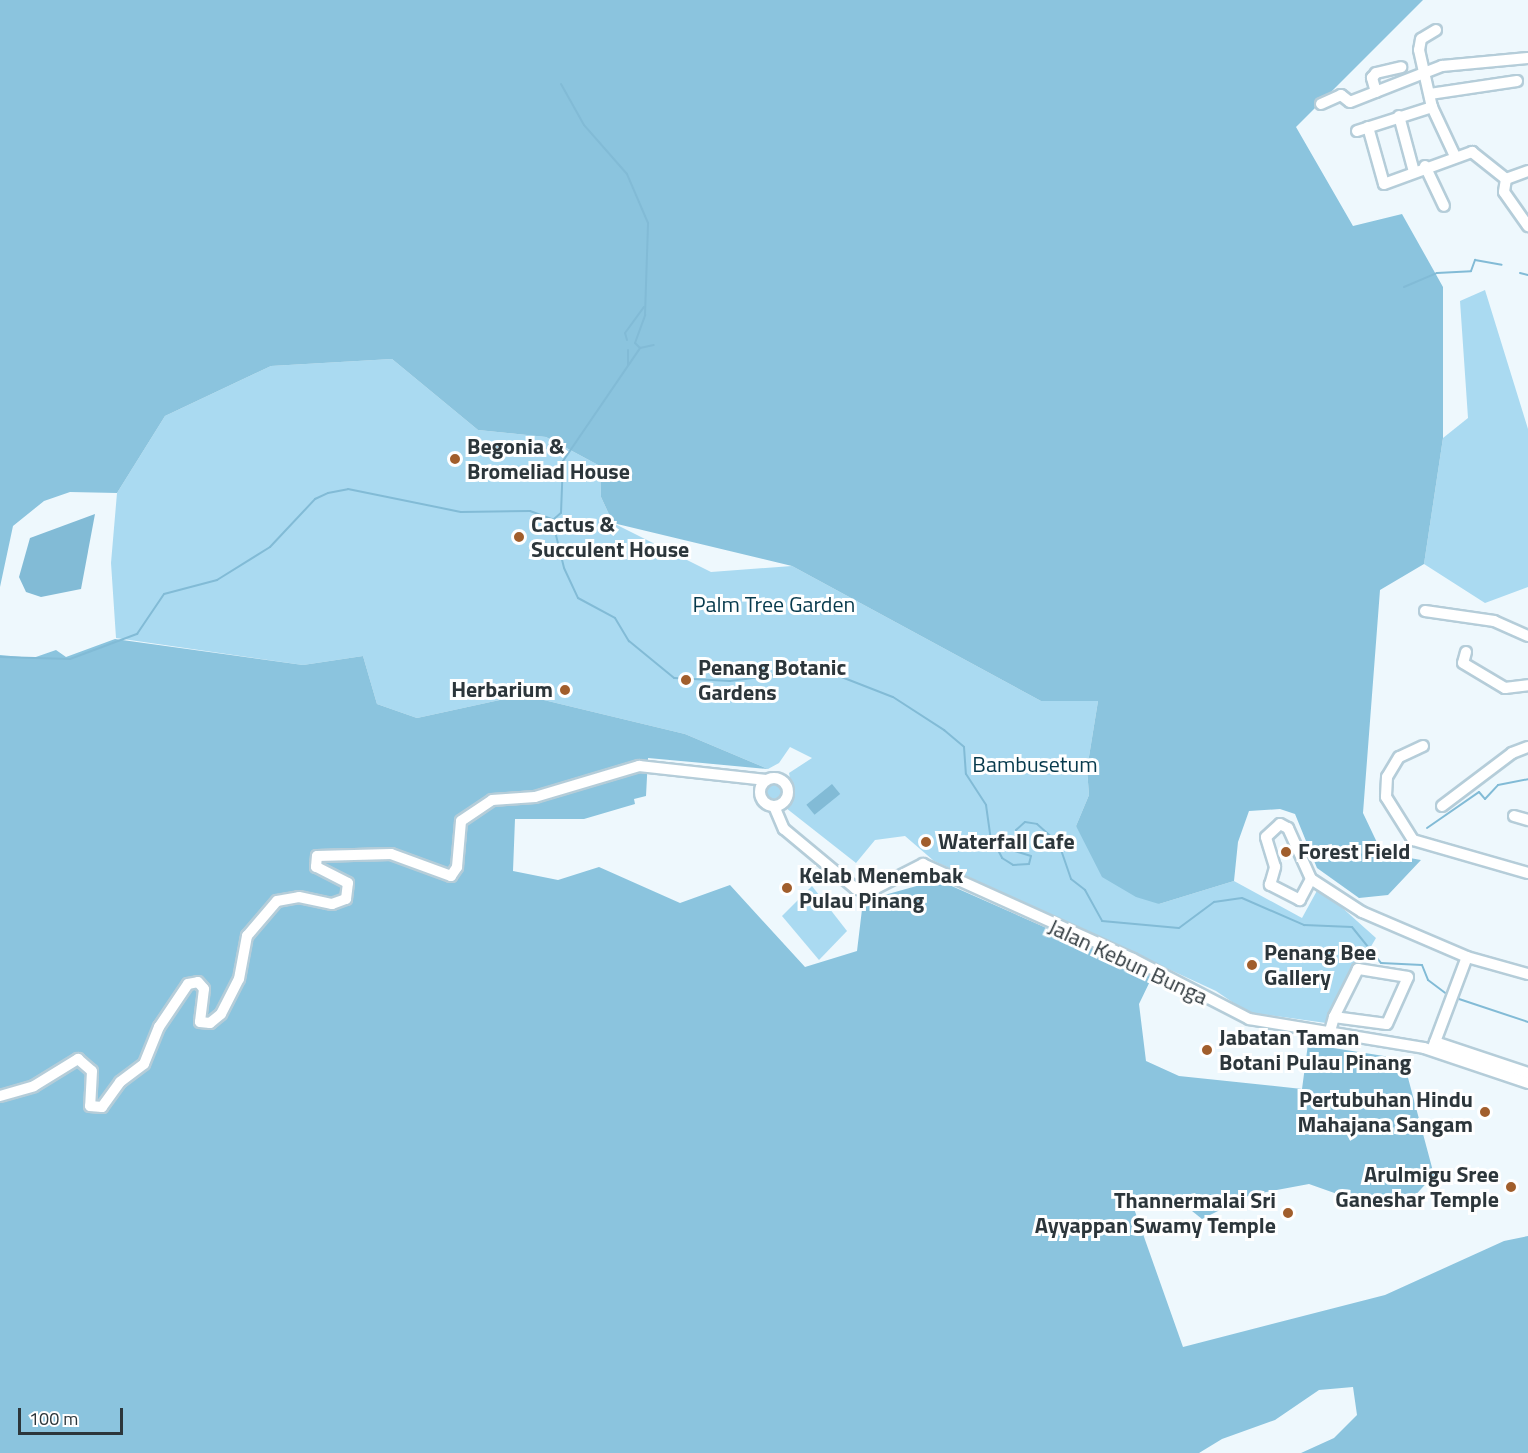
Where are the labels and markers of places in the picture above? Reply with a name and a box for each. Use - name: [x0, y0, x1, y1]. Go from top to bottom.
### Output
- place label: Begonia & Bromeliad House: [467, 433, 630, 484]
- marker: Begonia & Bromeliad House: [448, 452, 462, 466]
- place label: Cactus & Succulent House: [531, 511, 689, 562]
- marker: Cactus & Succulent House: [512, 530, 526, 544]
- place label: Penang Botanic Gardens: [698, 654, 846, 706]
- marker: Penang Botanic Gardens: [679, 673, 693, 687]
- place label: Herbarium: [451, 677, 553, 703]
- marker: Herbarium: [558, 683, 572, 697]
- place label: Waterfall Cafe: [938, 829, 1075, 855]
- marker: Waterfall Cafe: [919, 835, 933, 849]
- place label: Forest Field: [1298, 839, 1410, 865]
- marker: Forest Field: [1279, 845, 1293, 859]
- place label: Kelab Menembak Pulau Pinang: [799, 862, 963, 914]
- marker: Kelab Menembak Pulau Pinang: [780, 881, 794, 895]
- place label: Penang Bee Gallery: [1264, 939, 1376, 990]
- marker: Penang Bee Gallery: [1245, 958, 1259, 972]
- place label: Jabatan Taman Botani Pulau Pinang: [1219, 1024, 1411, 1076]
- marker: Jabatan Taman Botani Pulau Pinang: [1200, 1043, 1214, 1057]
- place label: Pertubuhan Hindu Mahajana Sangam: [1297, 1086, 1473, 1138]
- marker: Pertubuhan Hindu Mahajana Sangam: [1478, 1105, 1492, 1119]
- place label: Arulmigu Sree Ganeshar Temple: [1335, 1161, 1499, 1212]
- marker: Arulmigu Sree Ganeshar Temple: [1504, 1180, 1518, 1194]
- place label: Thannermalai Sri Ayyappan Swamy Temple: [1035, 1187, 1276, 1238]
- marker: Thannermalai Sri Ayyappan Swamy Temple: [1281, 1206, 1295, 1220]

